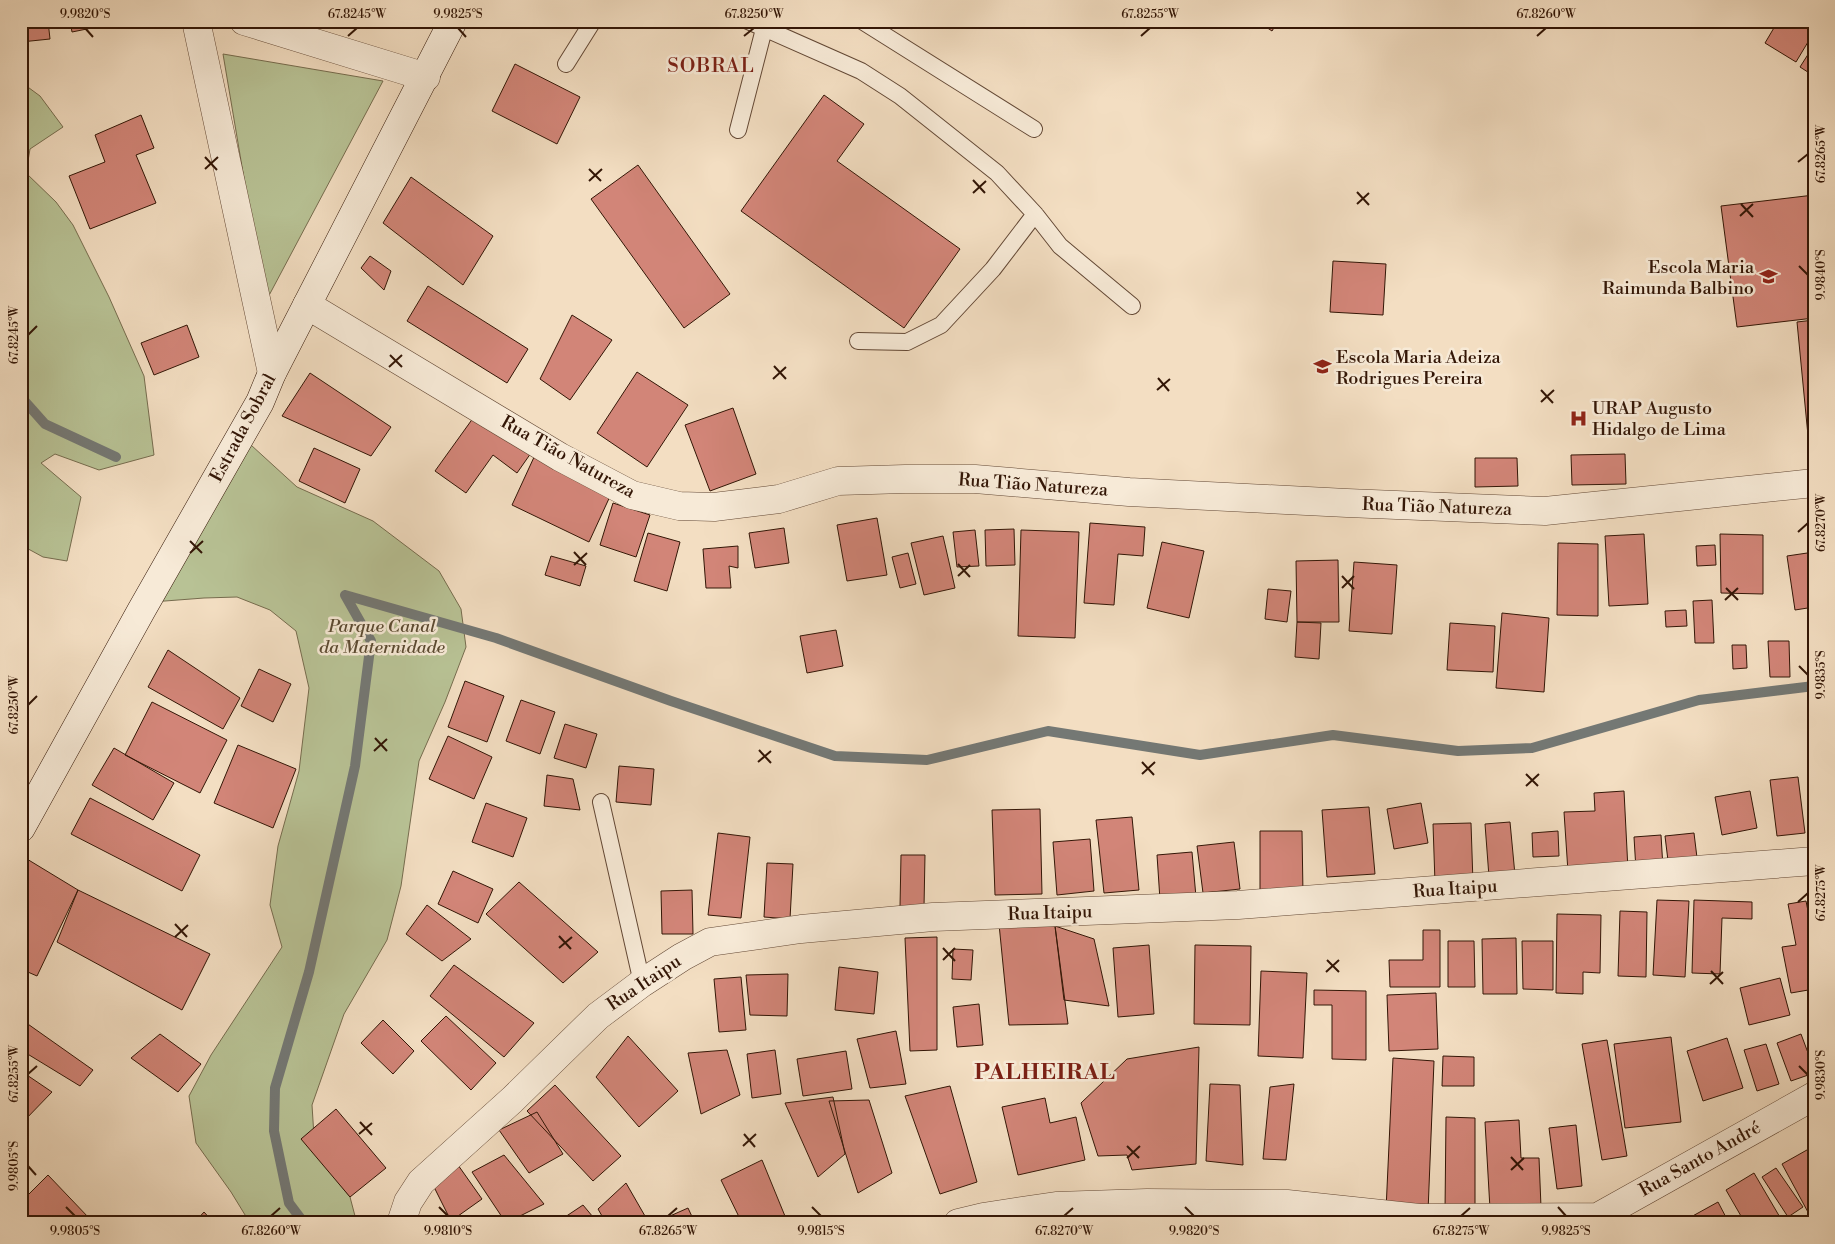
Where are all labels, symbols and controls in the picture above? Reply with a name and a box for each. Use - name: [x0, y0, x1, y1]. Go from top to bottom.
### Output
- text: 9.9820°S: [60, 7, 110, 22]
- text: 67.8245°W: [328, 7, 387, 22]
- text: 9.9825°S: [433, 7, 483, 22]
- text: 67.8250°W: [724, 7, 785, 22]
- text: 67.8255°W: [1121, 7, 1180, 22]
- text: 67.8260°W: [1516, 7, 1577, 22]
- district label: SOBRAL: [667, 54, 755, 79]
- text: 67.8265°W: [1814, 124, 1829, 183]
- text: 9.9840°S: [1814, 249, 1829, 301]
- place label: Escola Maria Raimunda Balbino: [1602, 256, 1755, 300]
- school or university icon: Escola Maria Raimunda Balbino: [1758, 267, 1778, 287]
- text: 67.8245°W: [7, 305, 22, 364]
- place label: Escola Maria Adeiza Rodrigues Pereira: [1336, 346, 1502, 390]
- school or university icon: Escola Maria Adeiza Rodrigues Pereira: [1312, 357, 1332, 377]
- street label: Estrada Sobral: [205, 369, 282, 486]
- place label: URAP Augusto Hidalgo de Lima: [1592, 397, 1727, 441]
- hospital icon: URAP Augusto Hidalgo de Lima: [1568, 408, 1588, 428]
- street label: Rua Tião Natureza: [497, 411, 640, 504]
- street label: Rua Tião Natureza: [957, 468, 1110, 502]
- street label: Rua Tião Natureza: [1362, 493, 1513, 521]
- text: 67.8270°W: [1814, 493, 1829, 552]
- park label: Parque Canal da Maternidade: [319, 615, 446, 659]
- text: 9.9835°S: [1814, 650, 1829, 700]
- text: 67.8250°W: [7, 674, 22, 735]
- text: 67.8275°W: [1814, 863, 1829, 921]
- street label: Rua Itaipu: [1412, 875, 1499, 903]
- street label: Rua Itaipu: [1007, 900, 1093, 926]
- street label: Rua Itaipu: [602, 949, 686, 1016]
- text: 67.8255°W: [7, 1044, 22, 1103]
- text: 9.9830°S: [1814, 1050, 1829, 1100]
- district label: PALHEIRAL: [974, 1059, 1116, 1086]
- street label: Rua Santo André: [1635, 1116, 1765, 1202]
- text: 9.9805°S: [7, 1141, 22, 1191]
- text: 9.9805°S: [50, 1224, 100, 1239]
- text: 67.8260°W: [241, 1224, 302, 1239]
- text: 9.9810°S: [424, 1224, 472, 1239]
- text: 67.8265°W: [639, 1224, 698, 1239]
- text: 9.9815°S: [797, 1224, 845, 1239]
- text: 67.8270°W: [1035, 1224, 1094, 1239]
- text: 9.9820°S: [1169, 1224, 1219, 1239]
- text: 67.8275°W: [1433, 1224, 1491, 1239]
- text: 9.9825°S: [1541, 1224, 1591, 1239]

